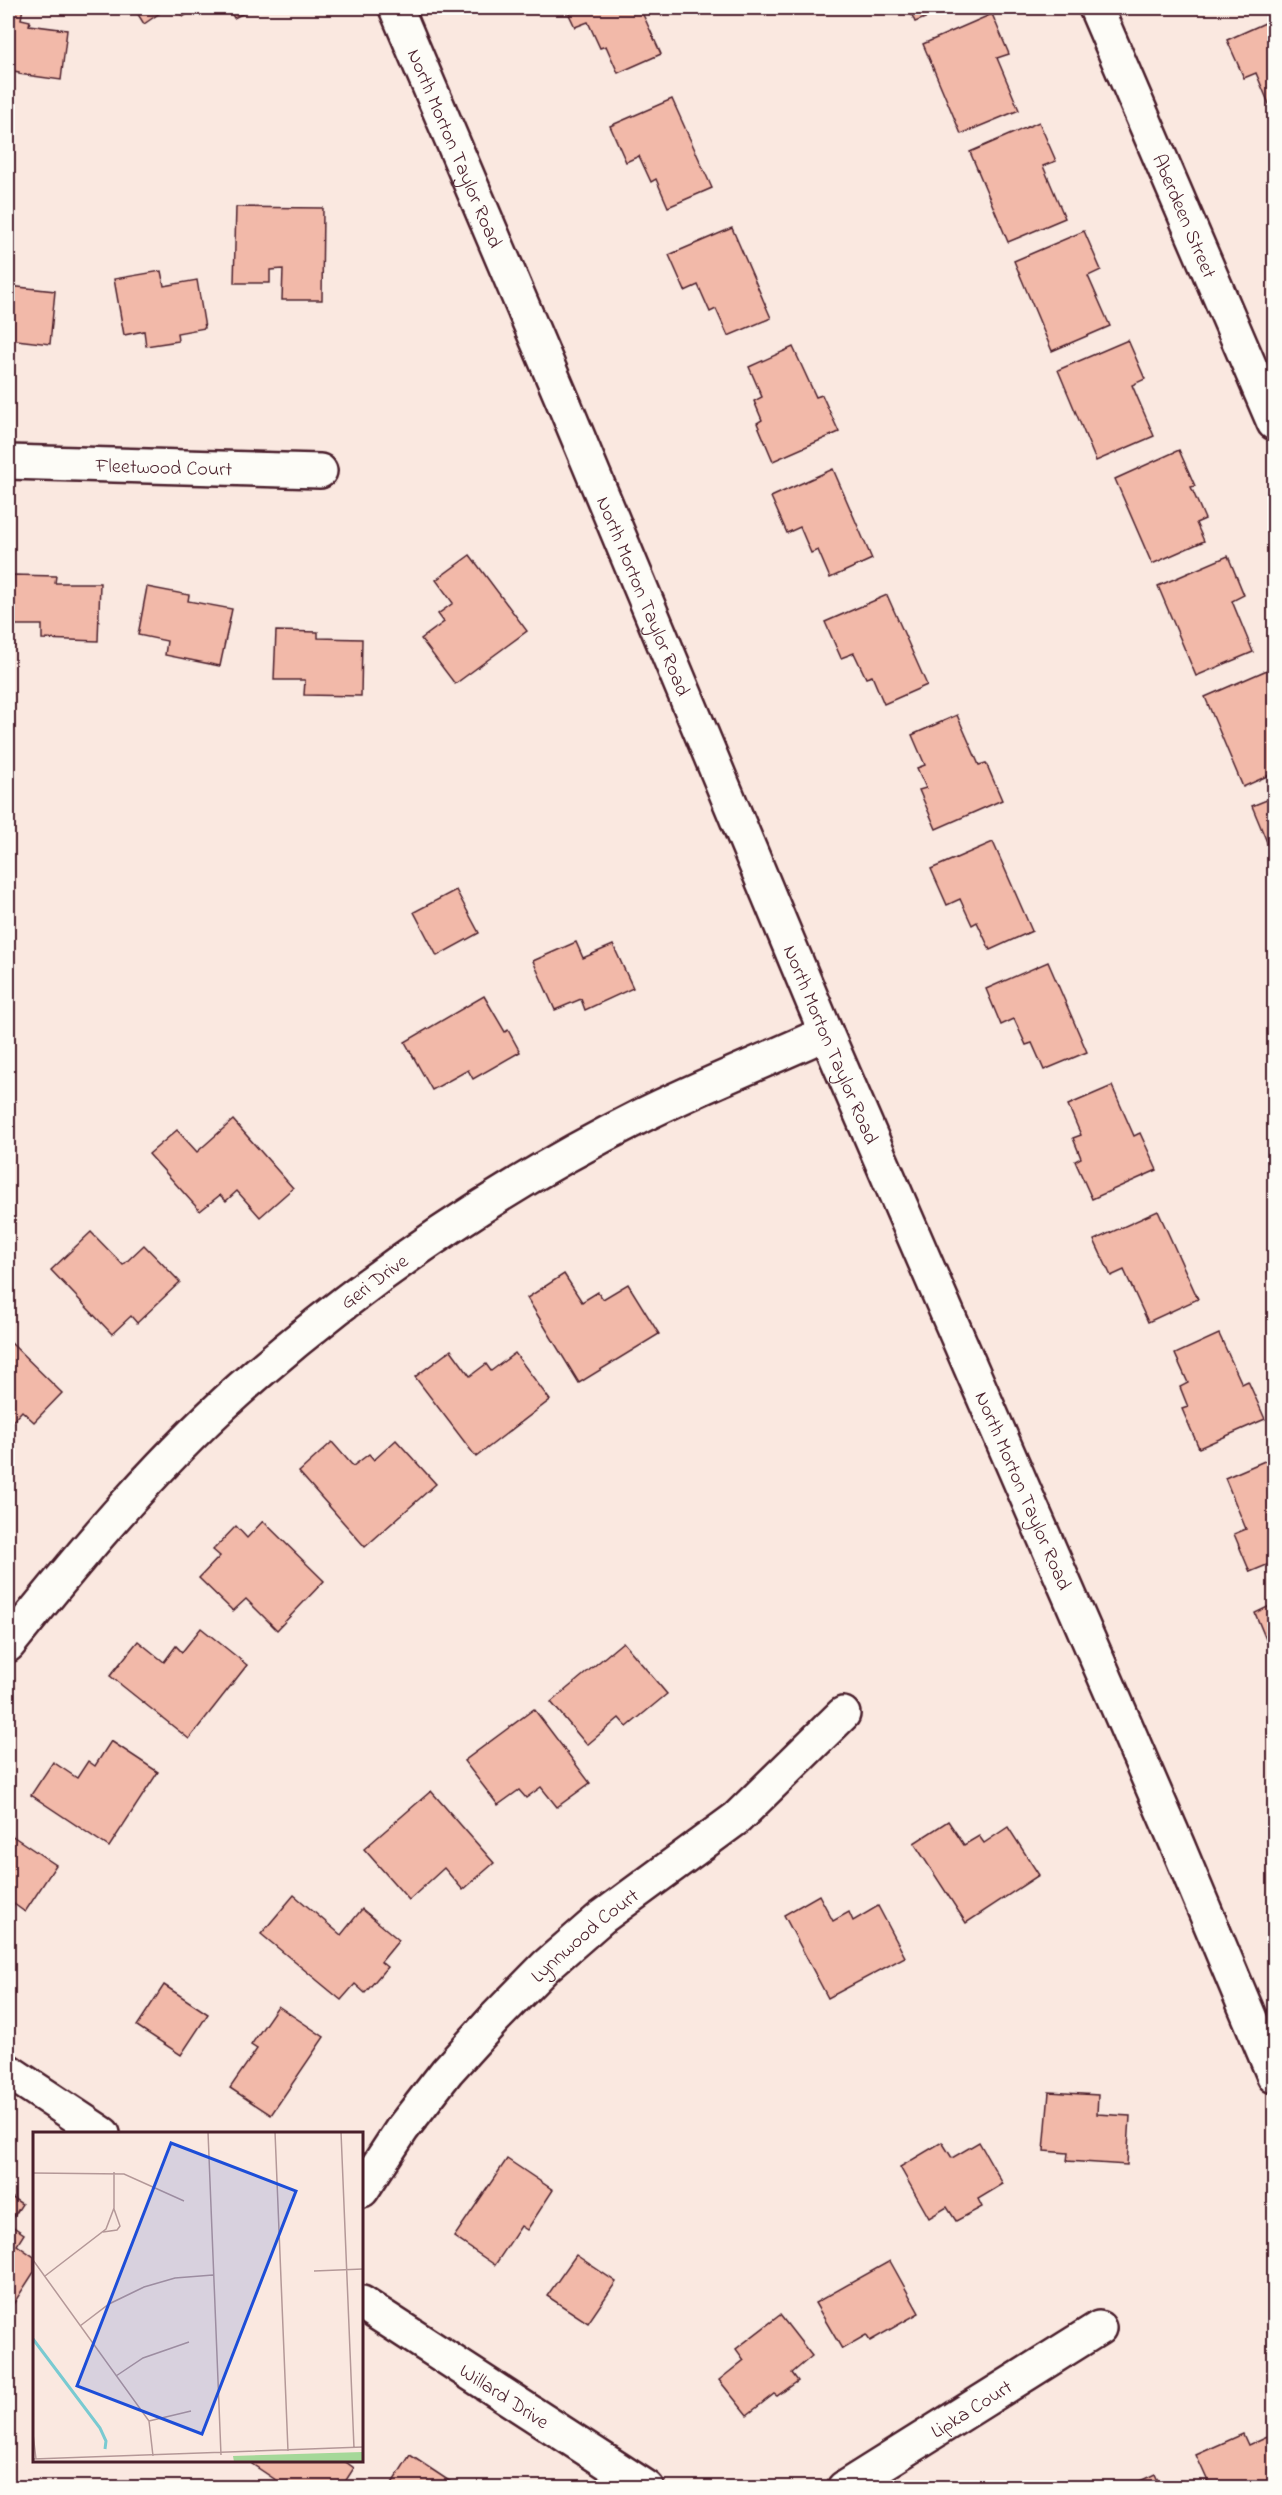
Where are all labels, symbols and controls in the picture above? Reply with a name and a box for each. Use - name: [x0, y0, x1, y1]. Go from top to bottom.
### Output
- street label: North Morton Taylor Road: [398, 45, 508, 253]
- street label: Aberdeen Street: [1143, 150, 1222, 284]
- street label: Fleetwood Court: [94, 453, 233, 485]
- street label: North Morton Taylor Road: [587, 492, 696, 701]
- street label: North Morton Taylor Road: [774, 941, 884, 1149]
- street label: Geri Drive: [335, 1248, 415, 1318]
- street label: North Morton Taylor Road: [966, 1387, 1078, 1595]
- street label: Lynnwood Court: [525, 1883, 646, 1991]
- inset map: [33, 2132, 363, 2462]
- street label: Willard Drive: [453, 2358, 554, 2438]
- street label: Lipka Court: [926, 2374, 1019, 2447]

